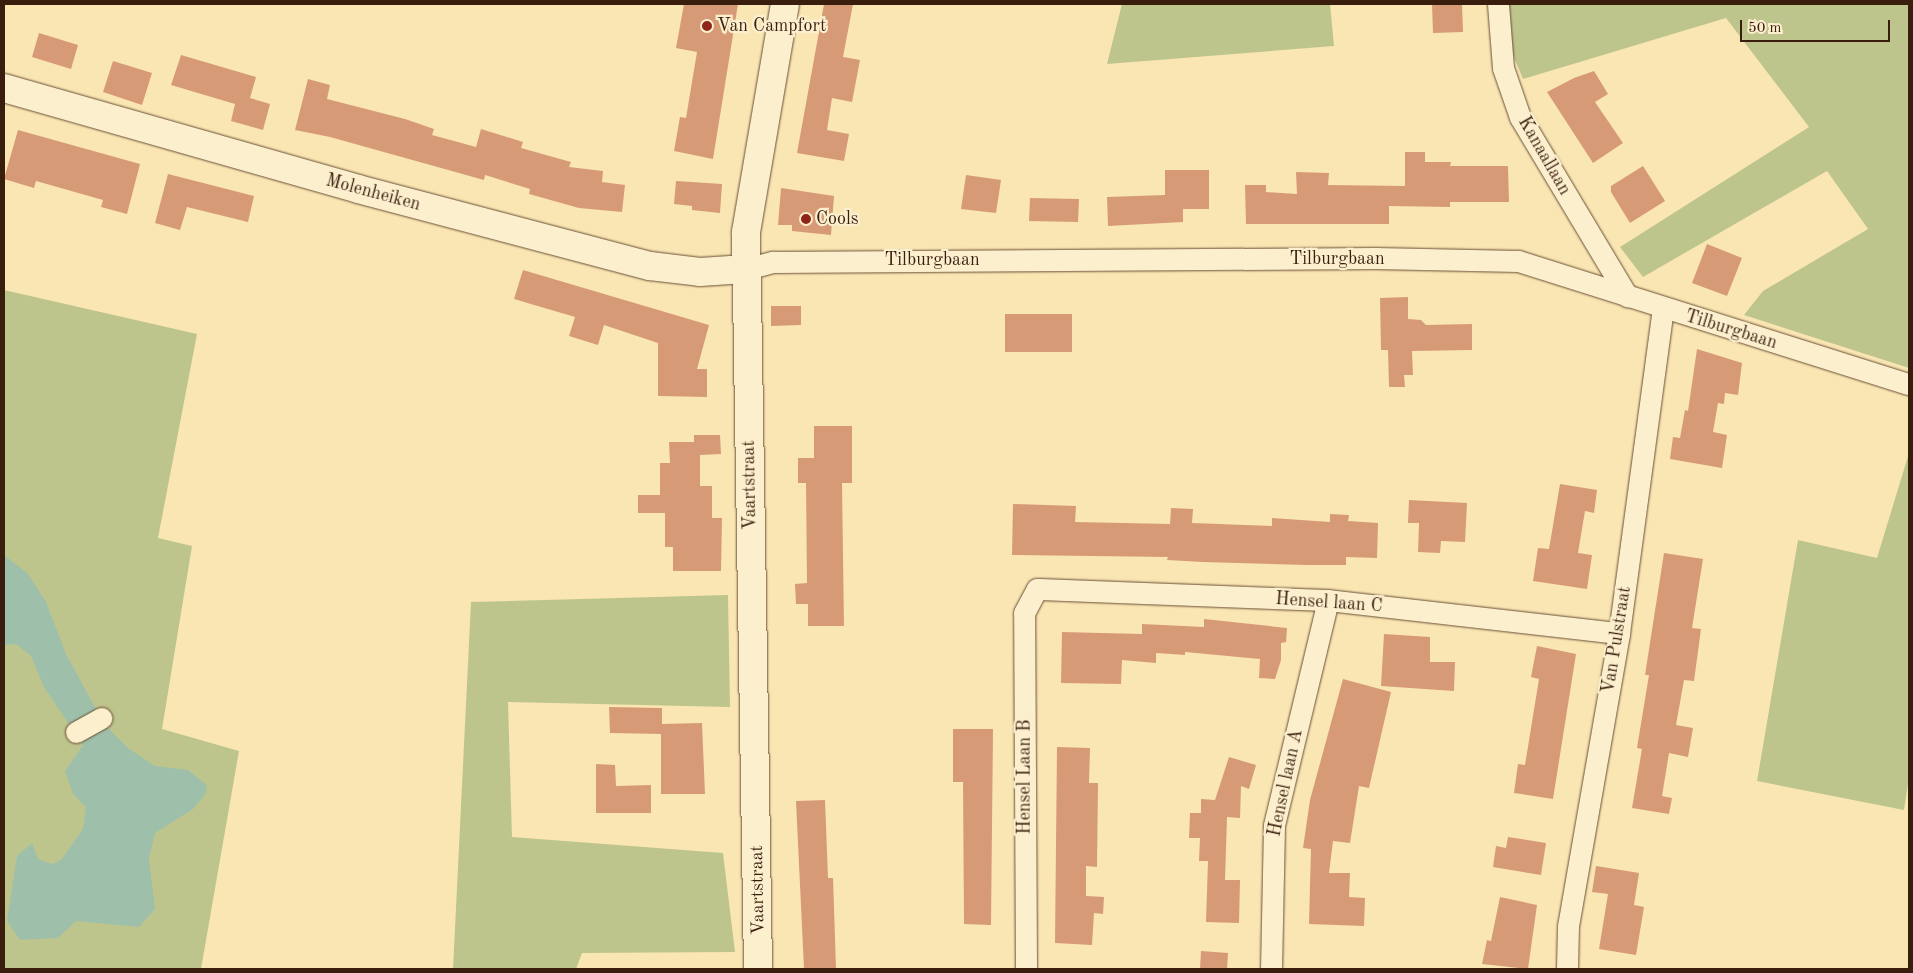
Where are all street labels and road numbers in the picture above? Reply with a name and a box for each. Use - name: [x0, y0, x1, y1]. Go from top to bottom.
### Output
- street label: Kanaallaan: [1513, 113, 1575, 199]
- street label: Molenheiken: [323, 170, 423, 216]
- street label: Tilburgbaan: [1289, 248, 1385, 270]
- street label: Tilburgbaan: [884, 249, 980, 271]
- street label: Tilburgbaan: [1682, 306, 1780, 354]
- street label: Vaartstraat: [738, 440, 762, 530]
- street label: Van Pulstraat: [1598, 585, 1636, 695]
- street label: Hensel laan C: [1275, 588, 1383, 618]
- street label: Hensel Laan B: [1014, 719, 1036, 835]
- street label: Hensel laan A: [1264, 727, 1308, 839]
- street label: Vaartstraat: [746, 845, 770, 935]

